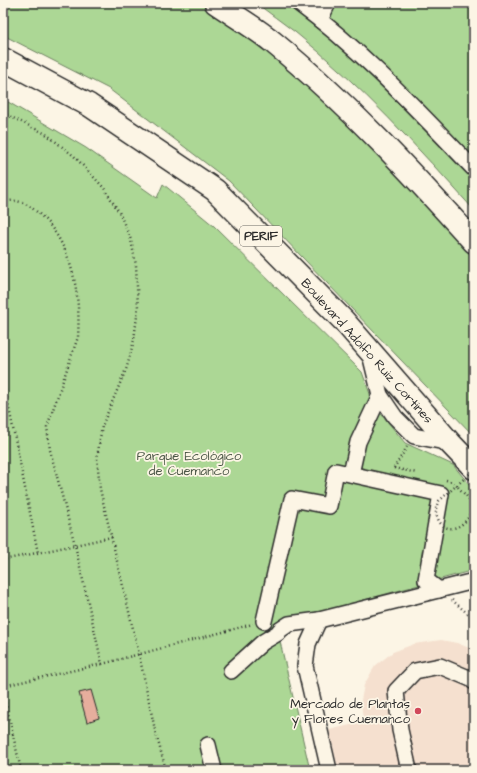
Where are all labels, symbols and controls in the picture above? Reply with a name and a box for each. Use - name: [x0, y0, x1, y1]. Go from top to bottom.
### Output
- road number: PERIF: [240, 226, 282, 246]
- street label: Boulevard Adolfo Ruiz Cortines: [297, 275, 437, 428]
- park label: Parque Ecológico de Cuemanco: [137, 447, 242, 480]
- place label: Mercado de Plantas y Flores Cuemanco: [290, 695, 411, 729]
- marker: Mercado de Plantas y Flores Cuemanco: [413, 706, 423, 716]

